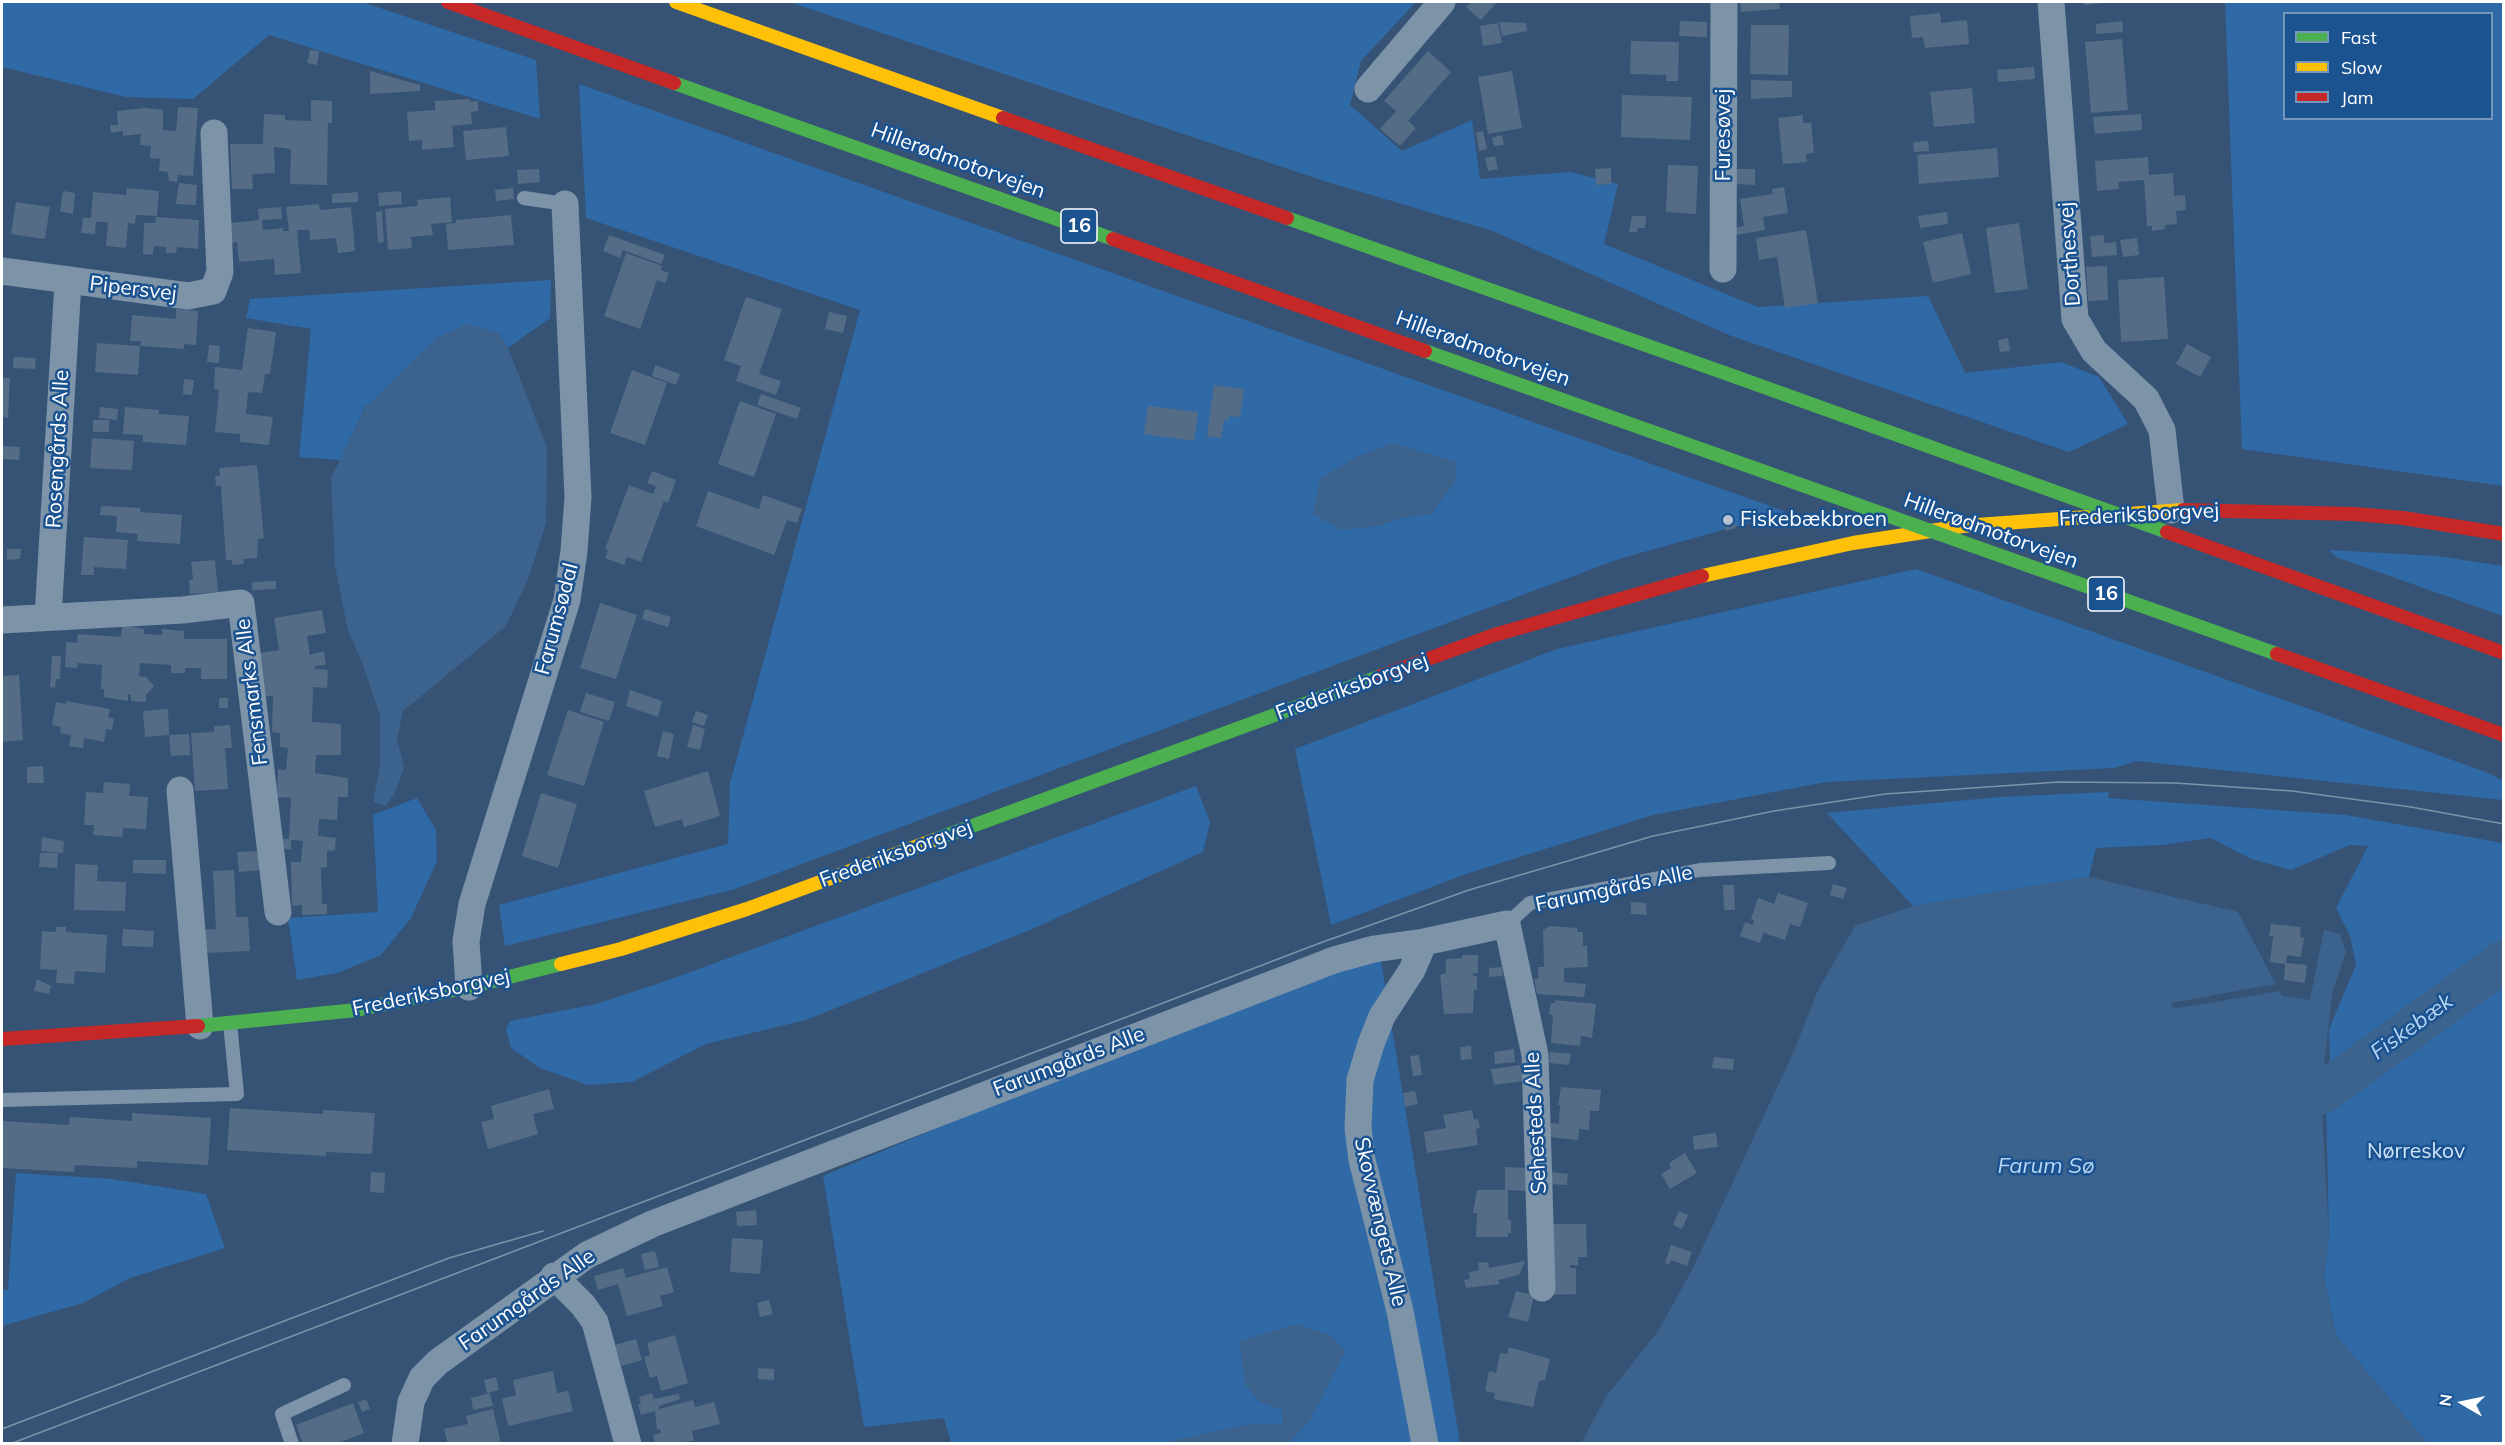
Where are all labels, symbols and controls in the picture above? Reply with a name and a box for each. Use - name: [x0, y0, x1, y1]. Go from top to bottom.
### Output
- legend: [2283, 12, 2493, 120]
- text: Fast: [2341, 26, 2377, 49]
- text: Slow: [2341, 56, 2382, 79]
- text: Jam: [2341, 86, 2374, 109]
- street label: Furesøvej: [1711, 89, 1737, 181]
- street label: Hillerødmotorvejen: [867, 118, 1049, 204]
- street label: Dorthesvej: [2054, 201, 2086, 307]
- road number: 16: [1061, 209, 1097, 243]
- street label: Pipersvej: [88, 271, 178, 307]
- street label: Hillerødmotorvejen: [1392, 306, 1574, 392]
- street label: Rosengårds Alle: [41, 369, 75, 529]
- street label: Hillerødmotorvejen: [1900, 488, 2082, 574]
- street label: Frederiksborgvej: [2058, 498, 2220, 532]
- place label: Fiskebækbroen: [1740, 507, 1887, 533]
- marker: Fiskebækbroen: [1721, 513, 1735, 527]
- street label: Farumsødal: [530, 560, 584, 678]
- road number: 16: [2088, 577, 2124, 611]
- street label: Fensmarks Alle: [231, 617, 273, 767]
- street label: Frederiksborgvej: [1272, 648, 1432, 726]
- street label: Frederiksborgvej: [816, 815, 976, 893]
- street label: Farumgårds Alle: [1533, 860, 1695, 918]
- street label: Frederiksborgvej: [350, 964, 512, 1022]
- water label: Fiskebæk: [2366, 988, 2458, 1066]
- street label: Farumgårds Alle: [990, 1022, 1148, 1102]
- street label: Sehesteds Alle: [1520, 1051, 1552, 1195]
- street label: Skovvængets Alle: [1348, 1135, 1412, 1309]
- park label: Nørreskov: [2367, 1139, 2465, 1165]
- water label: Farum Sø: [1997, 1153, 2095, 1179]
- street label: Farumgårds Alle: [454, 1244, 600, 1356]
- north arrow: [2433, 1373, 2493, 1433]
- text: N: [2434, 1393, 2456, 1408]

